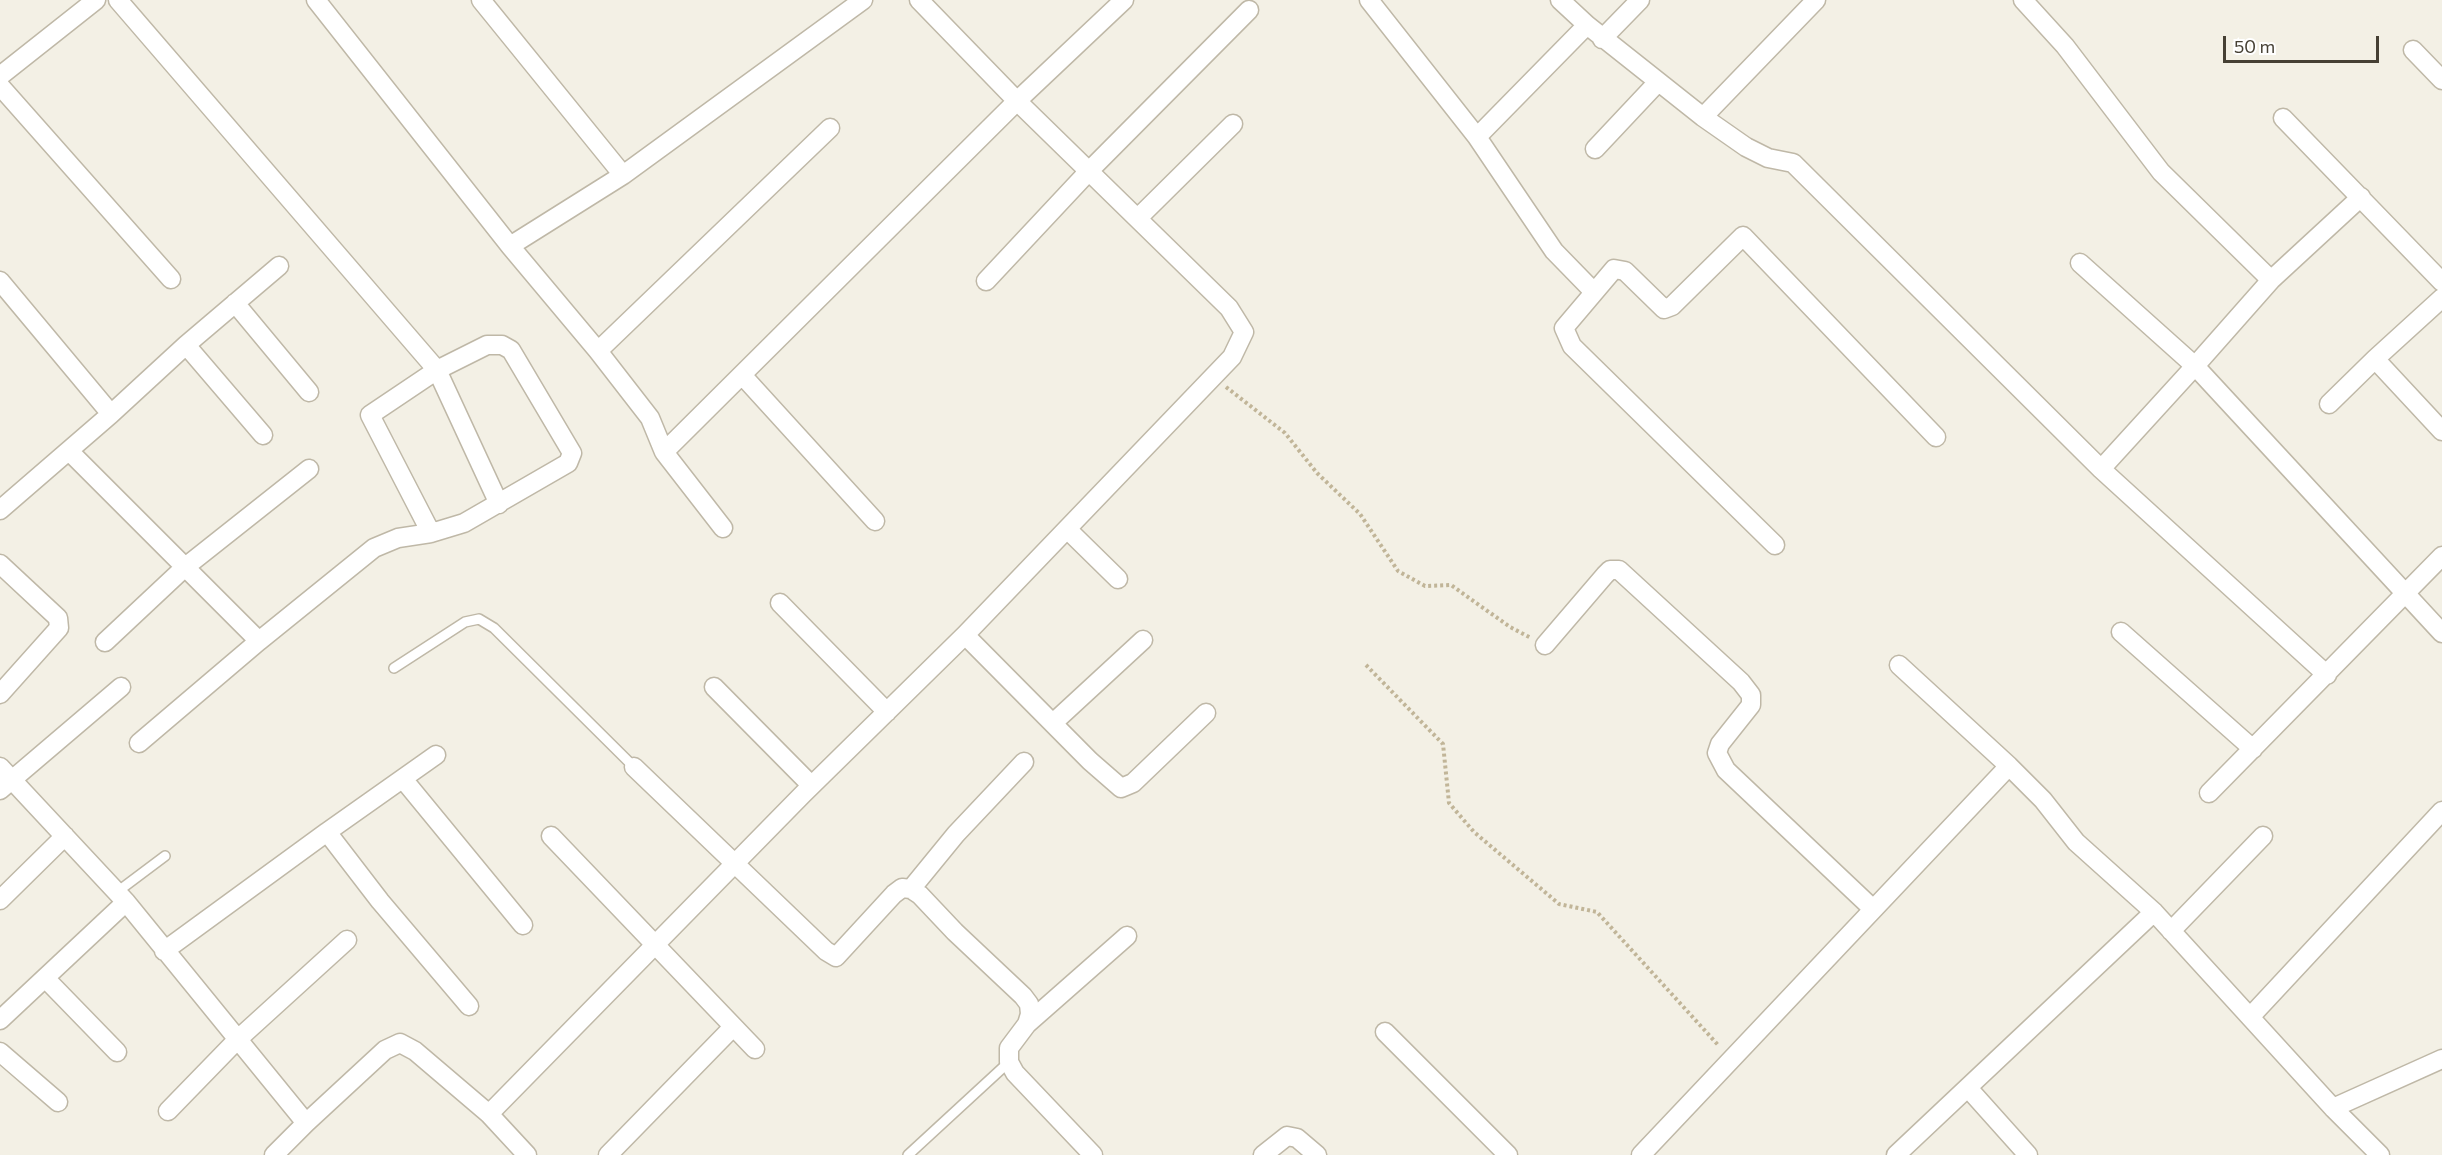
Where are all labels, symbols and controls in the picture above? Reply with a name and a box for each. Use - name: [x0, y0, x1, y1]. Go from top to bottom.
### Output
- scale bar: [2226, 24, 2382, 62]
- text: 50 m: [2234, 35, 2275, 57]

